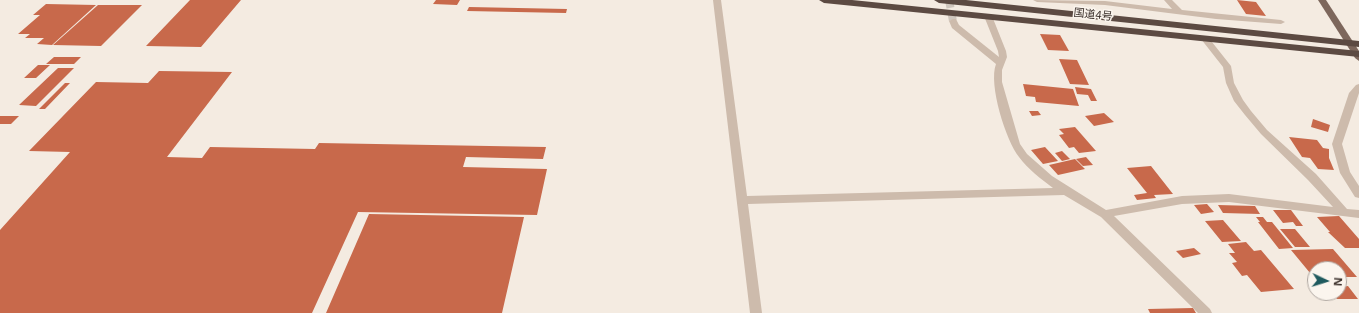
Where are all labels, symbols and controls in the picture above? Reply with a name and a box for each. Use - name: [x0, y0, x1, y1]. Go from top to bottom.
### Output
- street label: 国道4号: [1073, 6, 1113, 24]
- north arrow: [1307, 261, 1347, 301]
- text: N: [1331, 277, 1346, 287]

